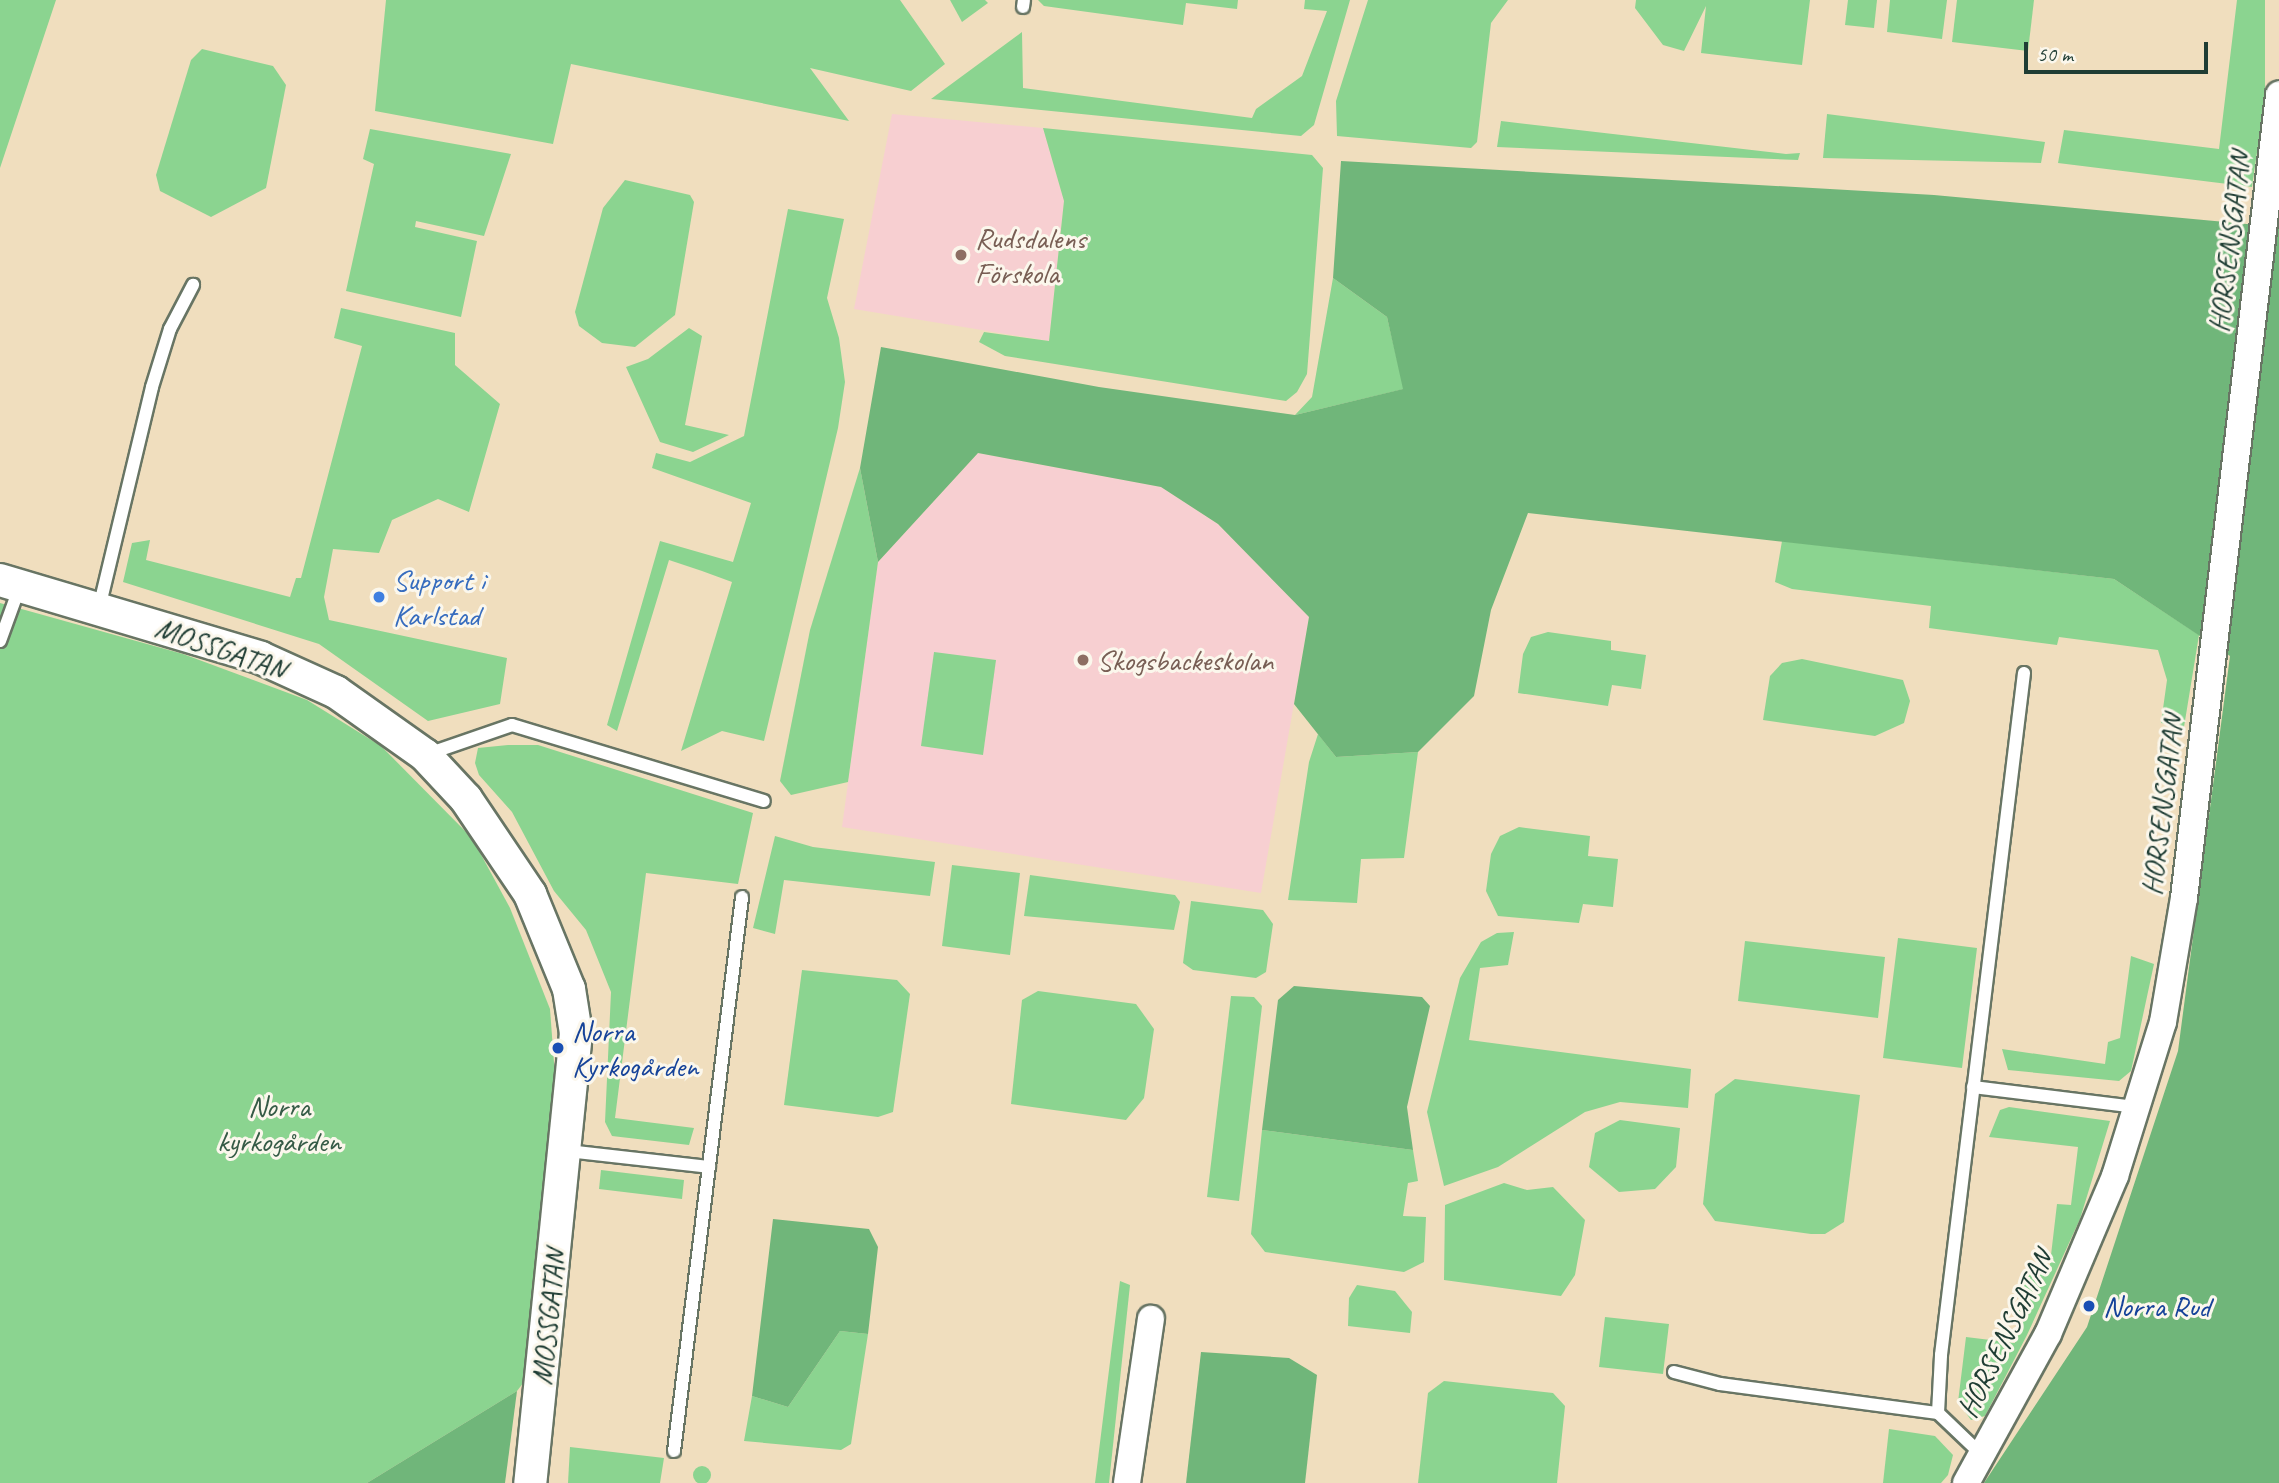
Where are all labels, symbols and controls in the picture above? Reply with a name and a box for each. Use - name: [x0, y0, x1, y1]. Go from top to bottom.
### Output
- scale bar: [2027, 28, 2211, 72]
- text: 50 m: [2037, 41, 2073, 67]
- street label: HORSENSGATAN: [2200, 150, 2258, 334]
- place label: Rudsdalens Förskola: [975, 220, 1086, 290]
- marker: Rudsdalens Förskola: [953, 247, 969, 263]
- place label: Support i Karlstad: [393, 562, 485, 632]
- marker: Support i Karlstad: [371, 589, 387, 605]
- street label: MOSSGATAN: [151, 609, 291, 687]
- place label: Skogsbackeskolan: [1097, 642, 1273, 678]
- marker: Skogsbackeskolan: [1075, 652, 1091, 668]
- street label: HORSENSGATAN: [2133, 713, 2191, 897]
- place label: Norra Kyrkogården: [572, 1013, 698, 1084]
- marker: Norra Kyrkogården: [550, 1040, 566, 1056]
- park label: Norra kyrkogården: [217, 1088, 341, 1158]
- street label: HORSENSGATAN: [1949, 1245, 2061, 1423]
- street label: MOSSGATAN: [523, 1247, 573, 1387]
- place label: Norra Rud: [2103, 1288, 2211, 1324]
- marker: Norra Rud: [2081, 1298, 2097, 1314]

